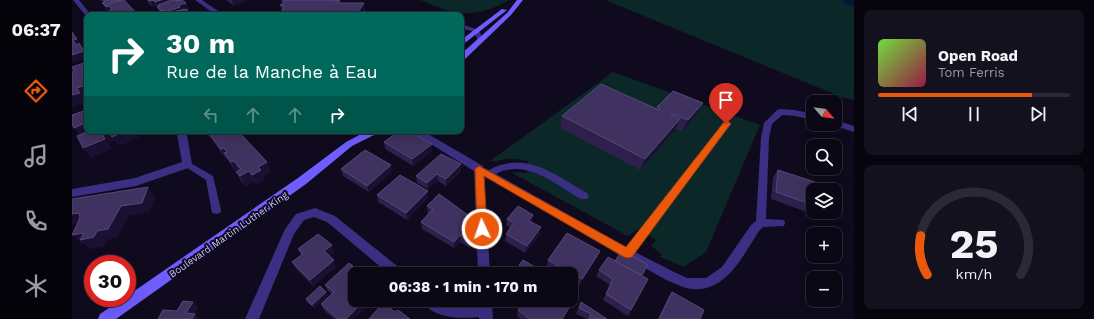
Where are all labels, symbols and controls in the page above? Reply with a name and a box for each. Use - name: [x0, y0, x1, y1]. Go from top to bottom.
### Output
- text: 06:37: [11, 19, 61, 40]
- text: 30 m: [166, 27, 235, 60]
- icon: right: [100, 28, 152, 80]
- text: Open Road: [938, 47, 1018, 65]
- text: Rue de la Manche à Eau: [166, 61, 378, 82]
- text: Tom Ferris: [938, 65, 1005, 80]
- icon: directions: [22, 77, 50, 105]
- pin: [709, 83, 743, 124]
- icon: arrive: [715, 89, 737, 111]
- north arrow: [806, 95, 842, 131]
- map controls: [806, 95, 842, 307]
- icon: previous: [899, 103, 921, 125]
- icon: pause: [963, 103, 985, 125]
- icon: next: [1027, 103, 1049, 125]
- icon: left: [200, 104, 222, 126]
- icon: ahead: [242, 104, 264, 126]
- icon: ahead: [284, 104, 306, 126]
- icon: right: [326, 104, 348, 126]
- button: search: [806, 139, 842, 175]
- icon: music: [22, 142, 50, 170]
- button: layers: [806, 183, 842, 219]
- street label: Boulevard Martin Luther King: [167, 189, 290, 280]
- icon: phone: [22, 207, 50, 235]
- position arrow: [461, 208, 503, 250]
- text: 25: [949, 219, 999, 268]
- button: +: [806, 227, 842, 263]
- speed limit sign: 30: [84, 255, 136, 307]
- text: km/h: [956, 265, 992, 281]
- button: −: [806, 271, 842, 307]
- icon: climate: [22, 272, 50, 300]
- text: 06:38 · 1 min · 170 m: [389, 278, 537, 296]

